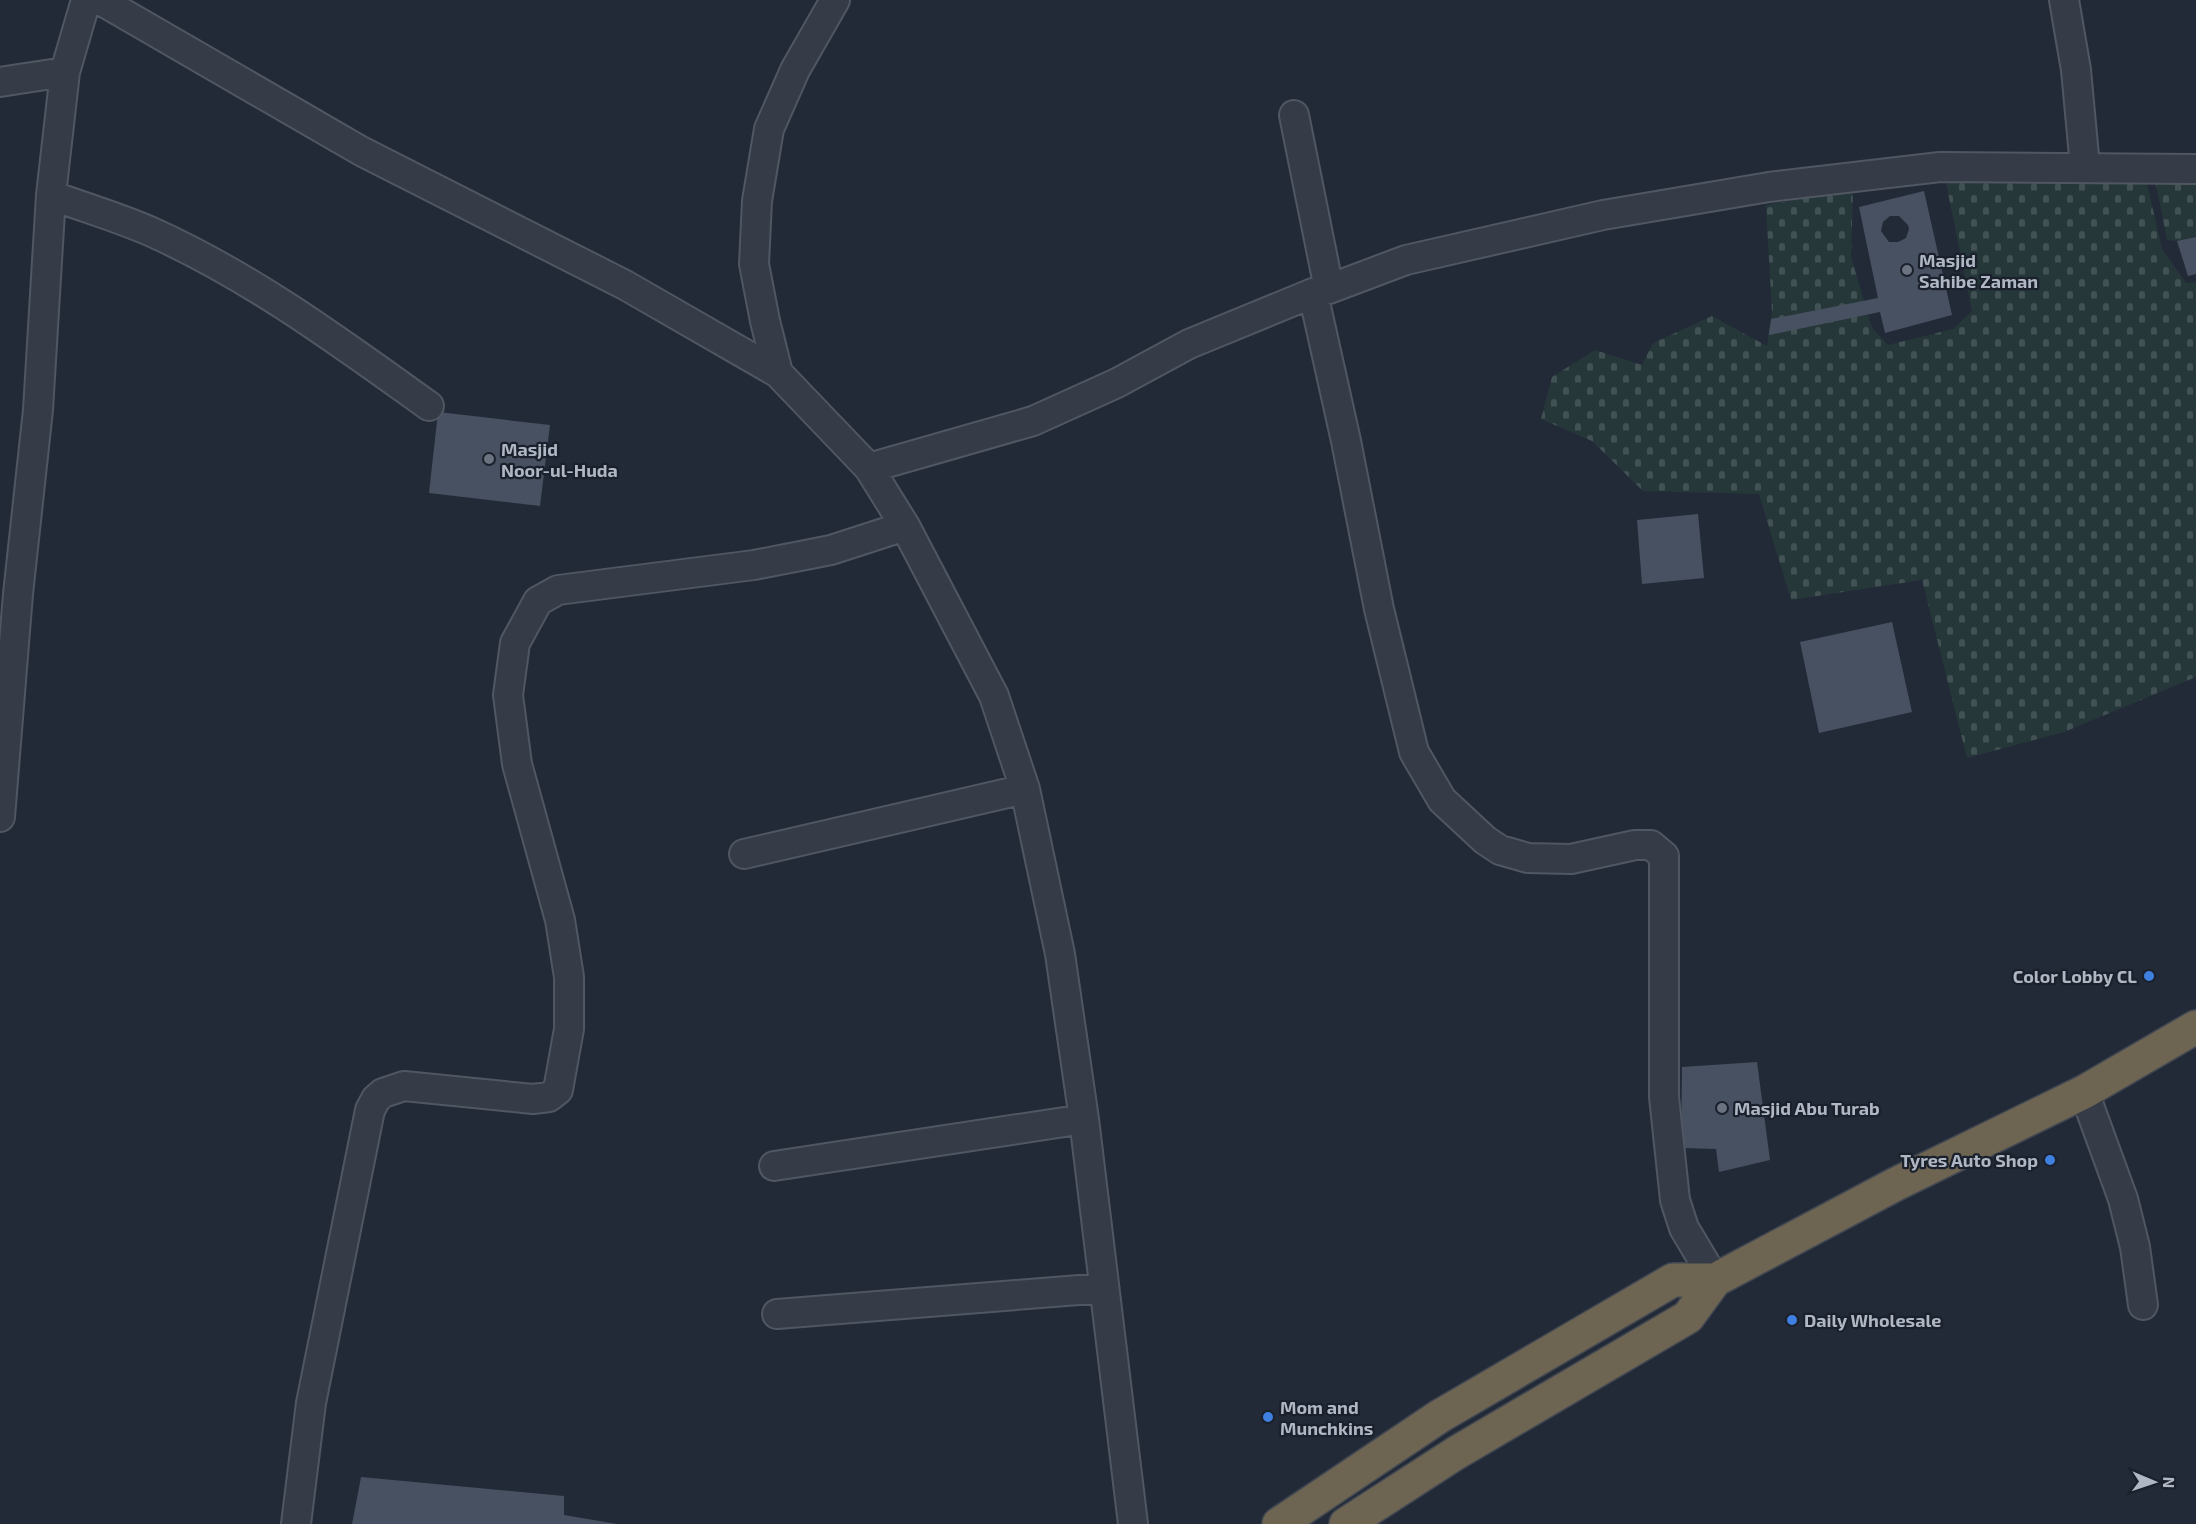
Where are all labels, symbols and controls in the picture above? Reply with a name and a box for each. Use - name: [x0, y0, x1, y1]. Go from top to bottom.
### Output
- place label: Masjid Sahibe Zaman: [1919, 249, 2038, 292]
- marker: Masjid Sahibe Zaman: [1900, 263, 1914, 277]
- place label: Masjid Noor-ul-Huda: [501, 438, 618, 481]
- marker: Masjid Noor-ul-Huda: [482, 452, 496, 466]
- place label: Color Lobby CL: [2013, 965, 2137, 987]
- marker: Color Lobby CL: [2142, 969, 2156, 983]
- place label: Masjid Abu Turab: [1734, 1097, 1880, 1119]
- marker: Masjid Abu Turab: [1715, 1101, 1729, 1115]
- place label: Tyres Auto Shop: [1900, 1149, 2038, 1171]
- marker: Tyres Auto Shop: [2043, 1153, 2057, 1167]
- place label: Daily Wholesale: [1804, 1309, 1941, 1331]
- marker: Daily Wholesale: [1785, 1313, 1799, 1327]
- place label: Mom and Munchkins: [1280, 1396, 1373, 1439]
- marker: Mom and Munchkins: [1261, 1410, 1275, 1424]
- north arrow: [2124, 1452, 2184, 1512]
- text: N: [2160, 1476, 2179, 1489]

